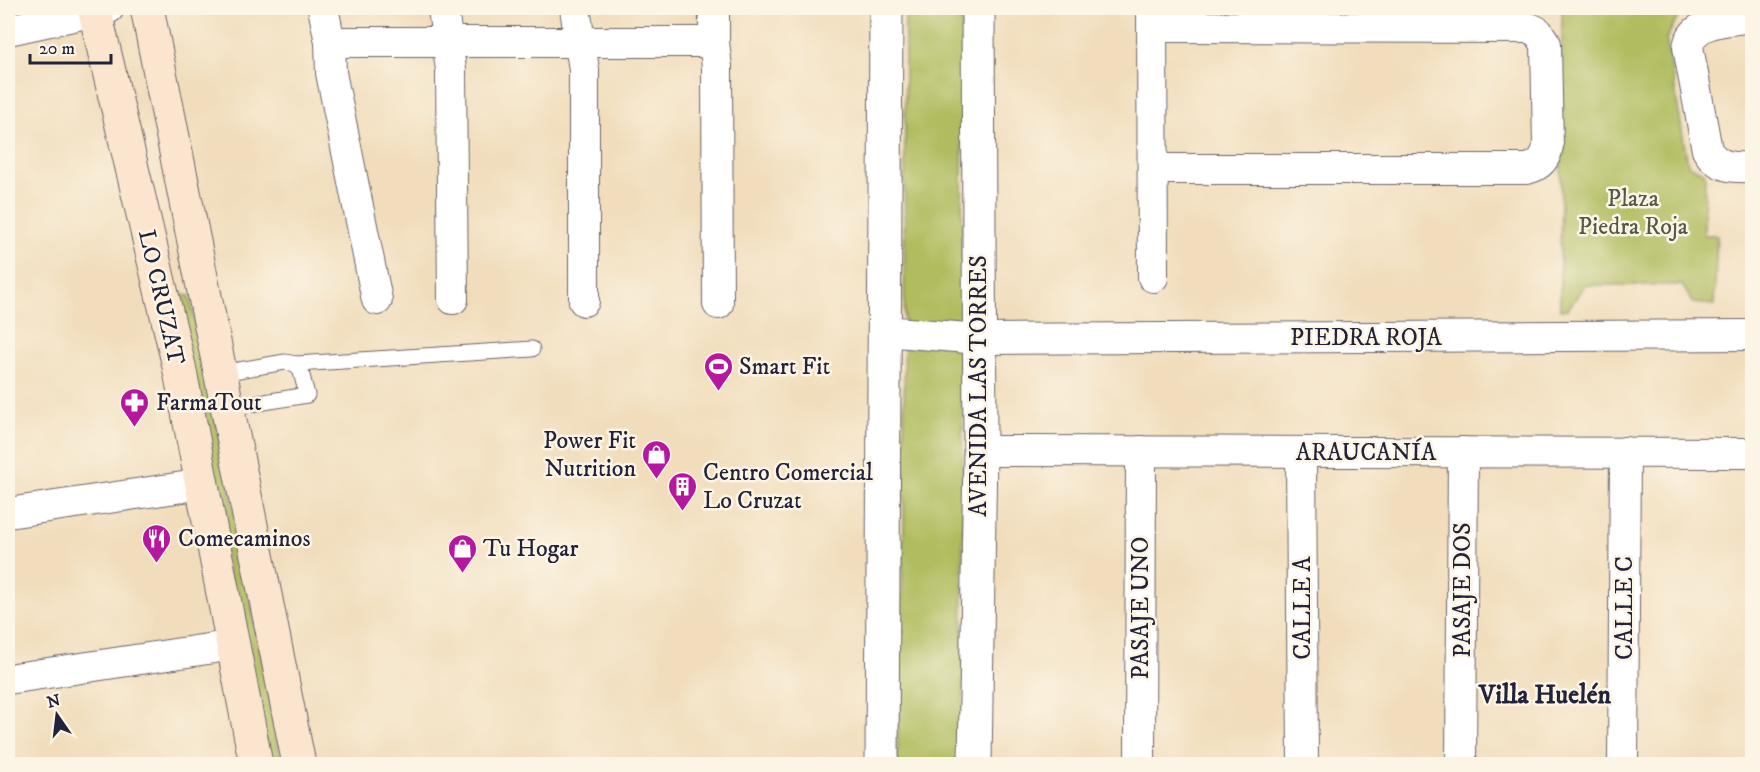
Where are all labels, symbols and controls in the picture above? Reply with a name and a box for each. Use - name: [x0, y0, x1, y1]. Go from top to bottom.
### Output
- scale bar: [30, 27, 111, 65]
- text: 20 m: [39, 38, 75, 60]
- park label: Plaza Piedra Roja: [1578, 184, 1689, 242]
- street label: LO CRUZAT: [131, 227, 191, 368]
- street label: AVENIDA LAS TORRES: [964, 255, 994, 517]
- street label: PIEDRA ROJA: [1290, 323, 1443, 353]
- sports icon: Smart Fit: [702, 350, 734, 392]
- place label: Smart Fit: [739, 352, 830, 382]
- pharmacy icon: FarmaTout: [119, 386, 151, 428]
- place label: FarmaTout: [156, 388, 262, 418]
- place label: Power Fit Nutrition: [543, 426, 636, 484]
- street label: ARAUCANÍA: [1296, 437, 1437, 468]
- shop icon: Power Fit Nutrition: [641, 438, 673, 480]
- place label: Centro Comercial Lo Cruzat: [703, 458, 874, 516]
- building icon: Centro Comercial Lo Cruzat: [666, 470, 698, 512]
- restaurant icon: Comecaminos: [141, 522, 173, 564]
- street label: PASAJE DOS: [1448, 522, 1478, 658]
- place label: Comecaminos: [178, 524, 310, 554]
- shop icon: Tu Hogar: [446, 532, 478, 574]
- place label: Tu Hogar: [483, 534, 578, 564]
- street label: PASAJE UNO: [1126, 537, 1156, 679]
- street label: CALLE A: [1288, 556, 1318, 660]
- street label: CALLE C: [1610, 556, 1640, 660]
- district label: Villa Huelén: [1478, 679, 1611, 712]
- north arrow: [27, 685, 87, 745]
- text: N: [45, 690, 62, 713]

